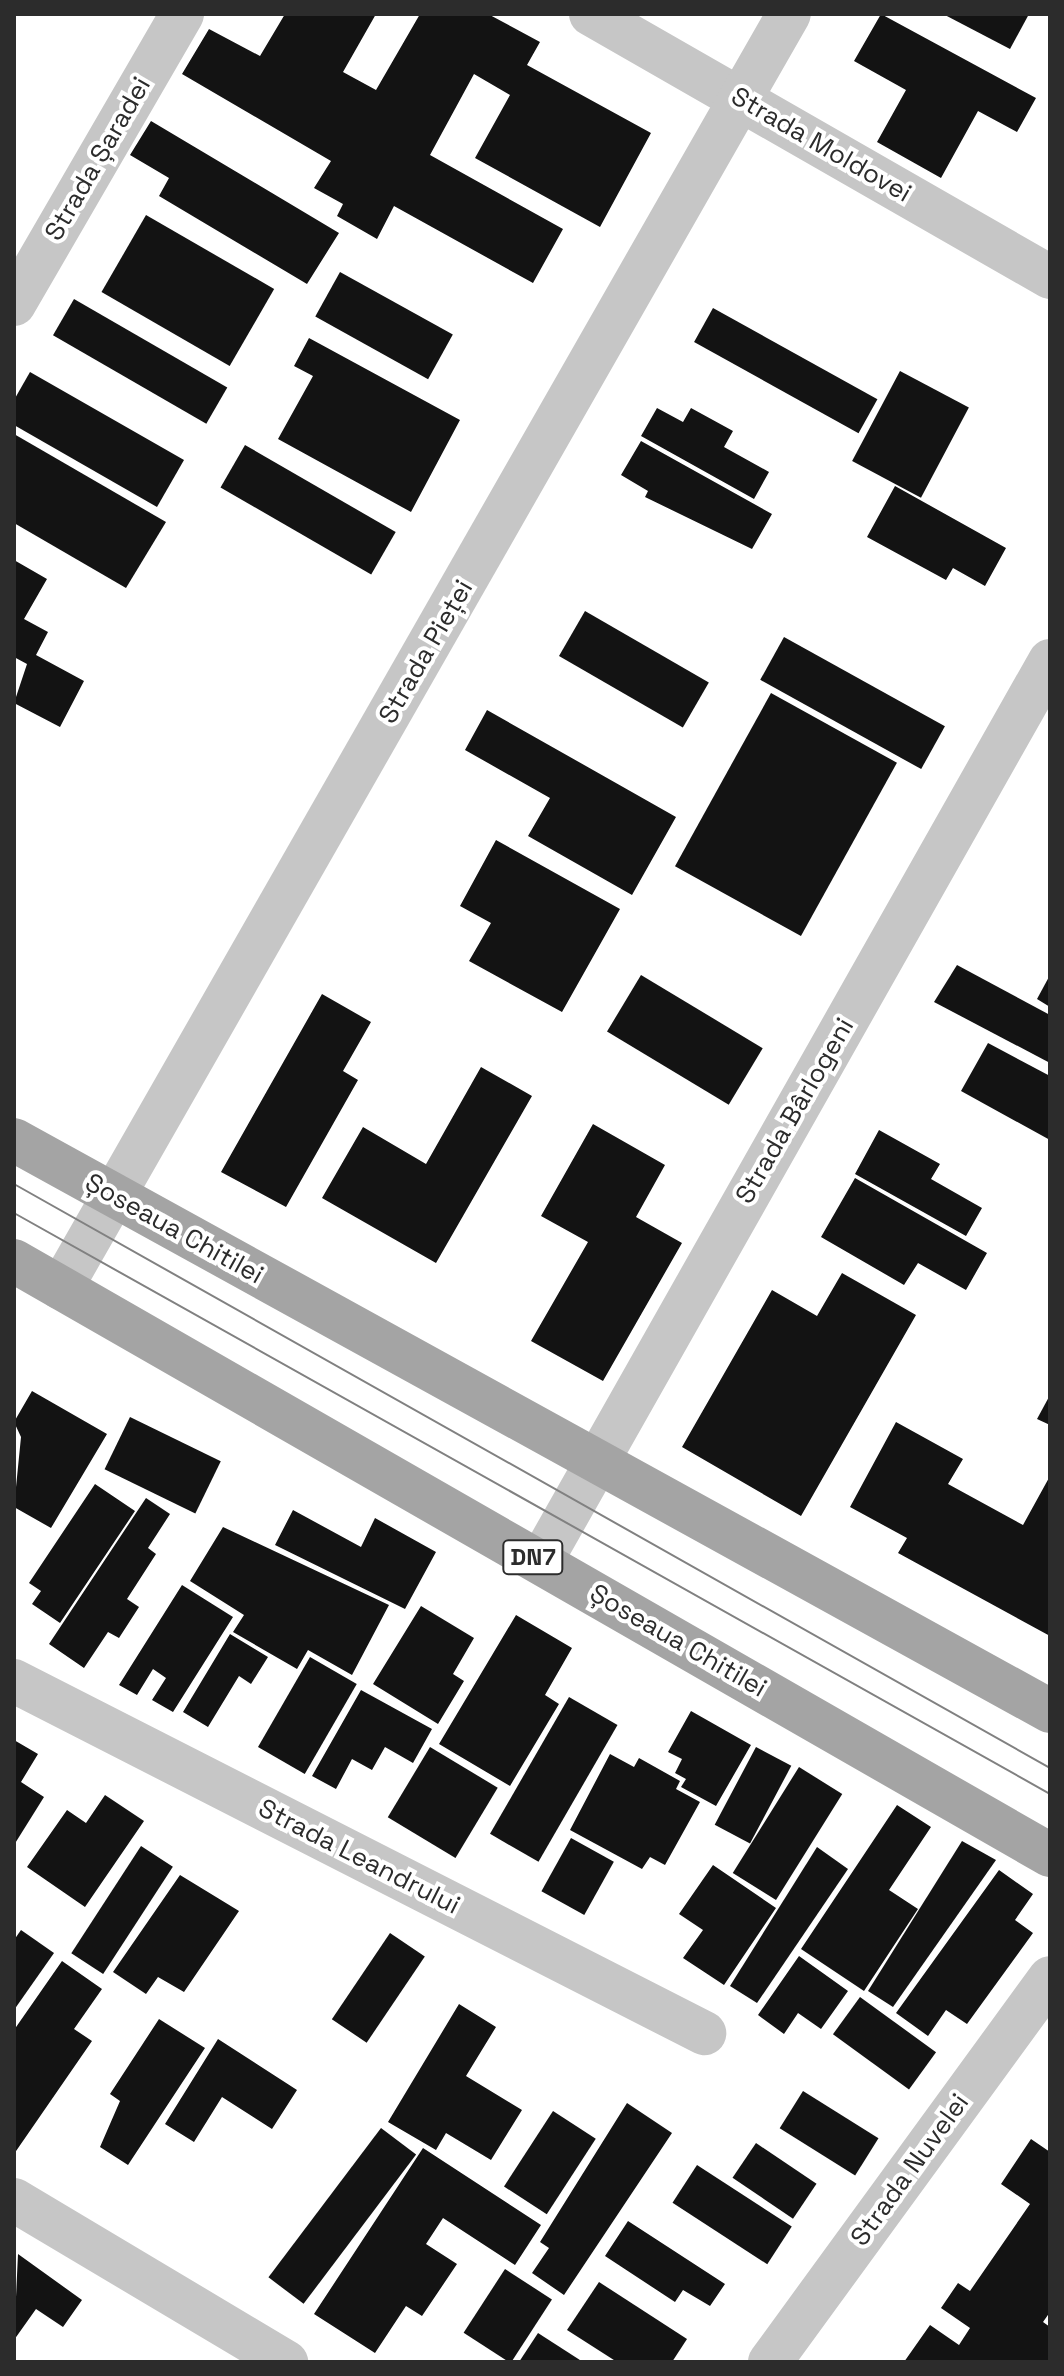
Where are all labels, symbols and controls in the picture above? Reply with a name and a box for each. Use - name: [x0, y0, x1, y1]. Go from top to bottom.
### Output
- street label: Strada Șaradei: [39, 72, 157, 246]
- street label: Strada Moldovei: [725, 81, 917, 209]
- street label: Strada Pieței: [372, 575, 480, 729]
- street label: Strada Bârlogeni: [729, 1013, 861, 1209]
- street label: Șoseaua Chitilei: [80, 1167, 268, 1291]
- road number: DN7: [501, 1537, 565, 1577]
- street label: Șoseaua Chitilei: [584, 1578, 772, 1704]
- street label: Strada Leandrului: [253, 1793, 465, 1921]
- street label: Strada Nuvelei: [844, 2088, 976, 2252]

